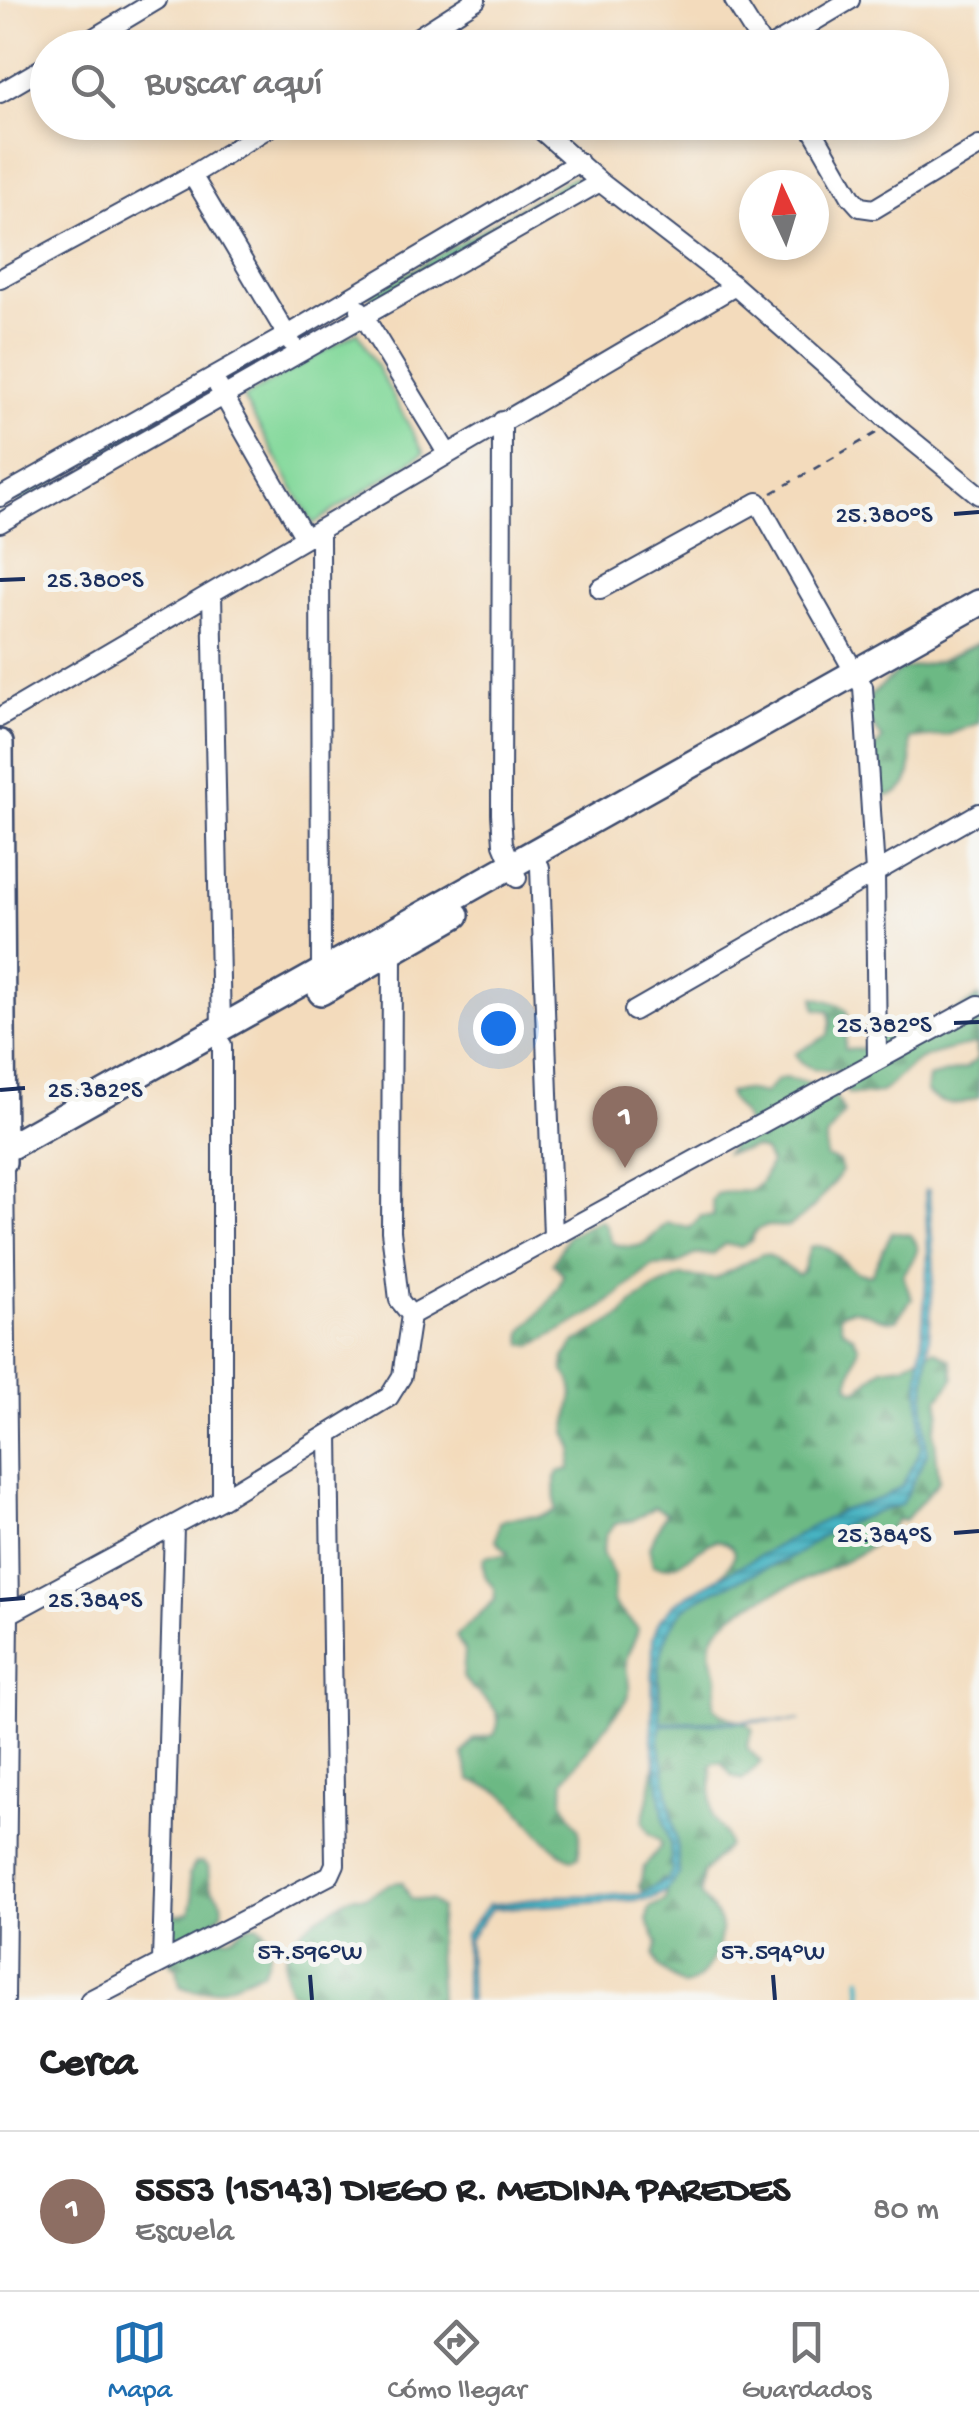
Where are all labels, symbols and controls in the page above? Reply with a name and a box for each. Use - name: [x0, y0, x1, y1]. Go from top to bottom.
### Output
- search box: [30, 30, 949, 140]
- icon: search: [65, 58, 120, 113]
- text: Buscar aquí: [145, 63, 323, 107]
- north arrow: [739, 170, 829, 260]
- text: 25.380°S: [836, 503, 933, 532]
- text: 25.380°S: [47, 568, 144, 597]
- your location: [473, 1003, 524, 1054]
- text: 25.382°S: [836, 1013, 932, 1042]
- text: 25.382°S: [47, 1078, 143, 1107]
- pin: 1: [592, 1086, 658, 1168]
- text: 25.384°S: [837, 1523, 932, 1552]
- text: 25.384°S: [48, 1588, 143, 1617]
- text: 57.596°W: [258, 1940, 362, 1969]
- text: 57.594°W: [721, 1940, 825, 1969]
- text: Cerca: [40, 2041, 137, 2090]
- text: 5553 (15143) DIEGO R. MEDINA PAREDES: [135, 2170, 790, 2214]
- text: 1: [66, 2192, 79, 2230]
- text: 80 m: [873, 2192, 939, 2230]
- text: Escuela: [135, 2214, 234, 2252]
- tab: Mapa: [108, 2315, 172, 2408]
- tab: Cómo llegar: [387, 2315, 526, 2408]
- tab: Guardados: [742, 2315, 871, 2408]

